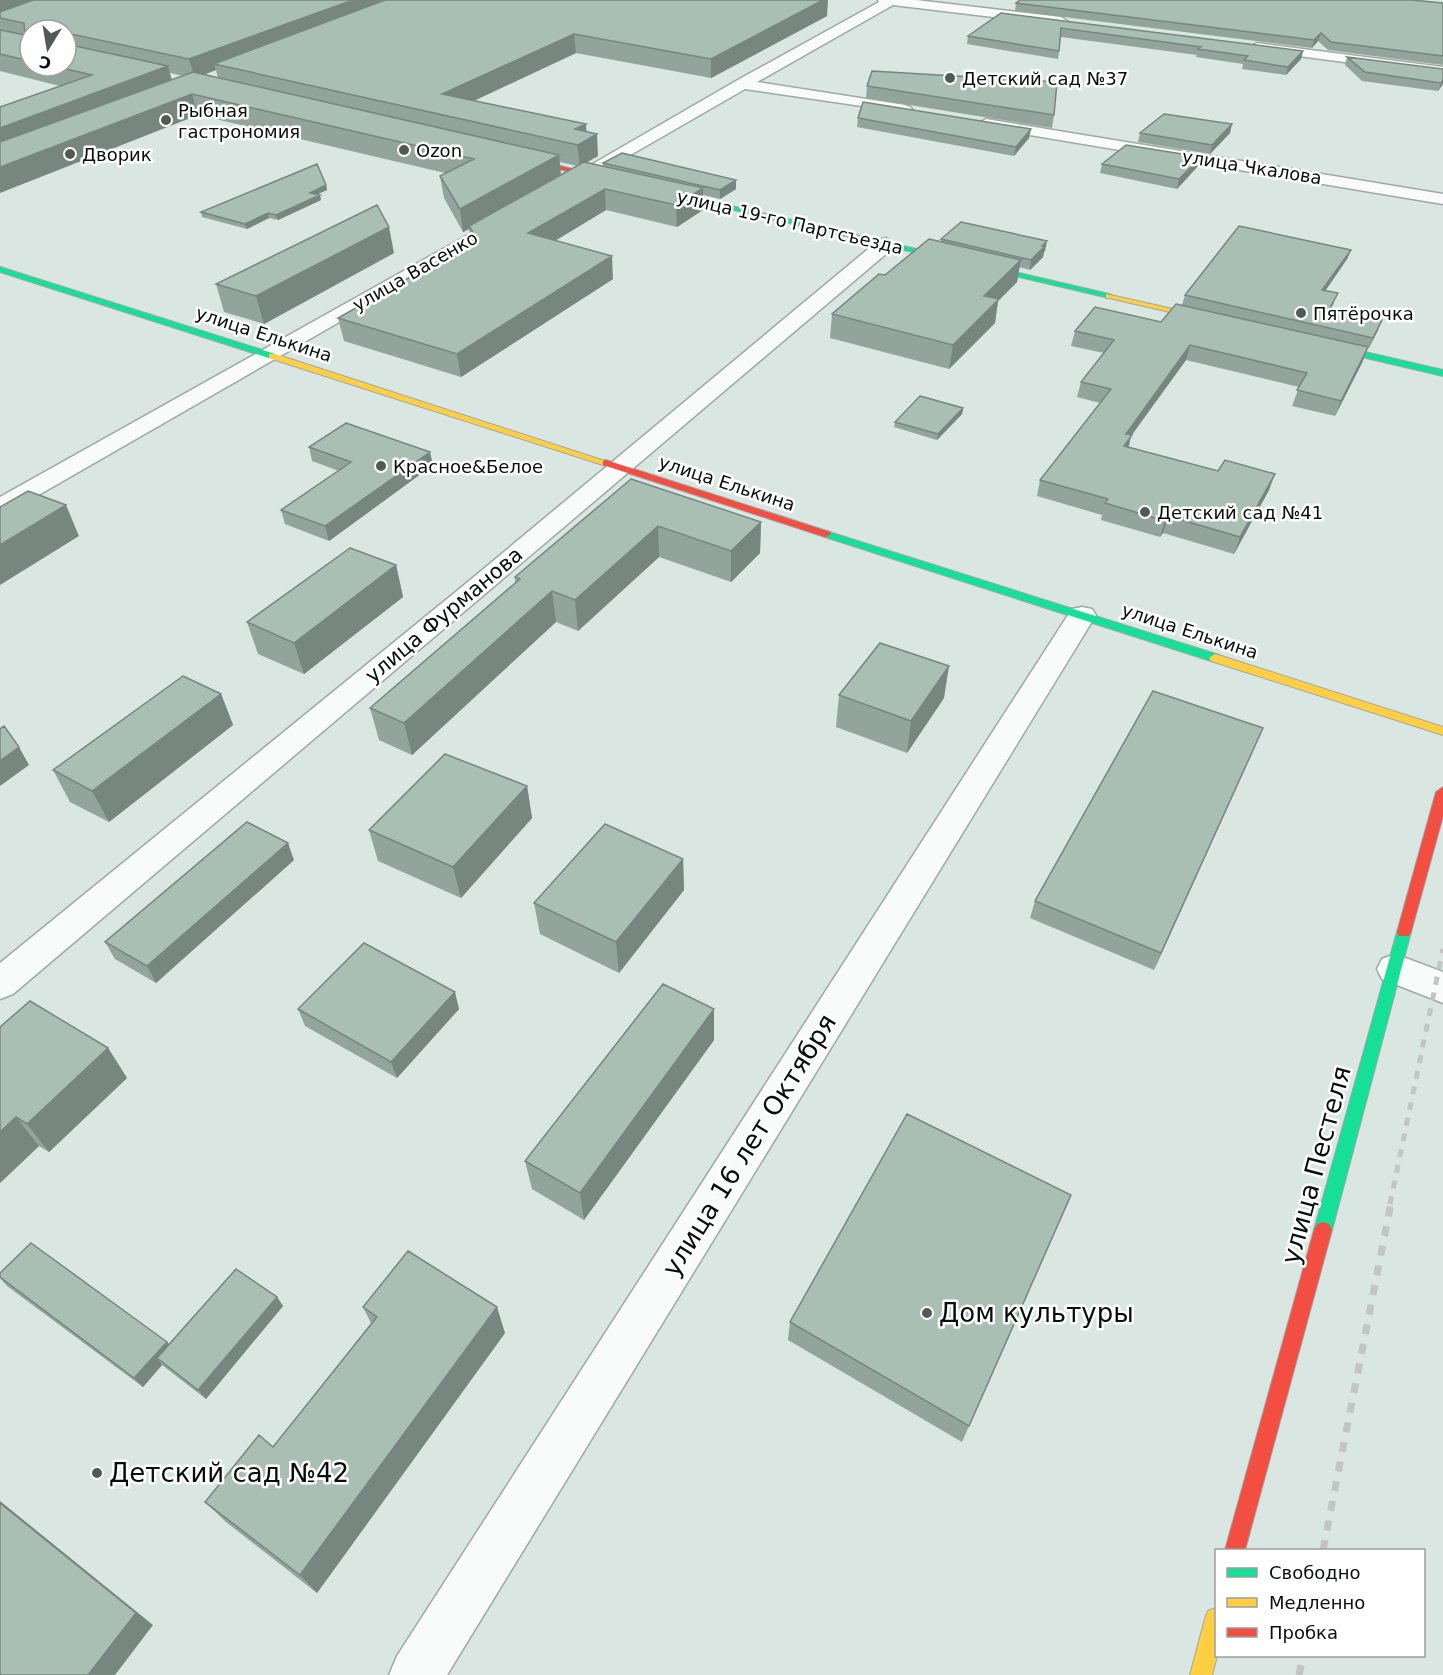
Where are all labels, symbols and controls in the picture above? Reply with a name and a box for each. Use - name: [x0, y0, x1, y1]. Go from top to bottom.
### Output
- north arrow: [18, 18, 78, 78]
- text: С: [38, 52, 53, 73]
- place label: Детский сад №37: [962, 68, 1128, 89]
- marker: Детский сад №37: [943, 71, 957, 85]
- place label: Рыбная гастрономия: [178, 100, 300, 142]
- marker: Рыбная гастрономия: [159, 113, 173, 127]
- place label: Ozon: [416, 140, 462, 161]
- marker: Ozon: [397, 143, 411, 157]
- place label: Дворик: [82, 144, 152, 165]
- street label: улица Чкалова: [1181, 146, 1323, 188]
- marker: Дворик: [63, 147, 77, 161]
- street label: улица 19-го Партсъезда: [675, 186, 905, 258]
- street label: улица Васенко: [349, 227, 481, 315]
- street label: улица Елькина: [193, 302, 335, 366]
- place label: Пятёрочка: [1313, 303, 1414, 324]
- marker: Пятёрочка: [1294, 306, 1308, 320]
- street label: улица Елькина: [656, 451, 798, 515]
- place label: Красное&Белое: [393, 456, 543, 477]
- marker: Красное&Белое: [374, 459, 388, 473]
- place label: Детский сад №41: [1157, 502, 1323, 523]
- marker: Детский сад №41: [1138, 505, 1152, 519]
- street label: улица Фурманова: [361, 542, 527, 688]
- street label: улица Елькина: [1119, 599, 1261, 663]
- street label: улица 16 лет Октября: [656, 1008, 842, 1282]
- street label: улица Пестеля: [1275, 1063, 1357, 1267]
- place label: Дом культуры: [939, 1298, 1134, 1328]
- marker: Дом культуры: [920, 1306, 934, 1320]
- place label: Детский сад №42: [109, 1458, 349, 1488]
- marker: Детский сад №42: [90, 1466, 104, 1480]
- legend: [1215, 1549, 1425, 1657]
- text: Свободно: [1269, 1562, 1361, 1583]
- text: Медленно: [1269, 1592, 1365, 1613]
- text: Пробка: [1269, 1622, 1338, 1643]

